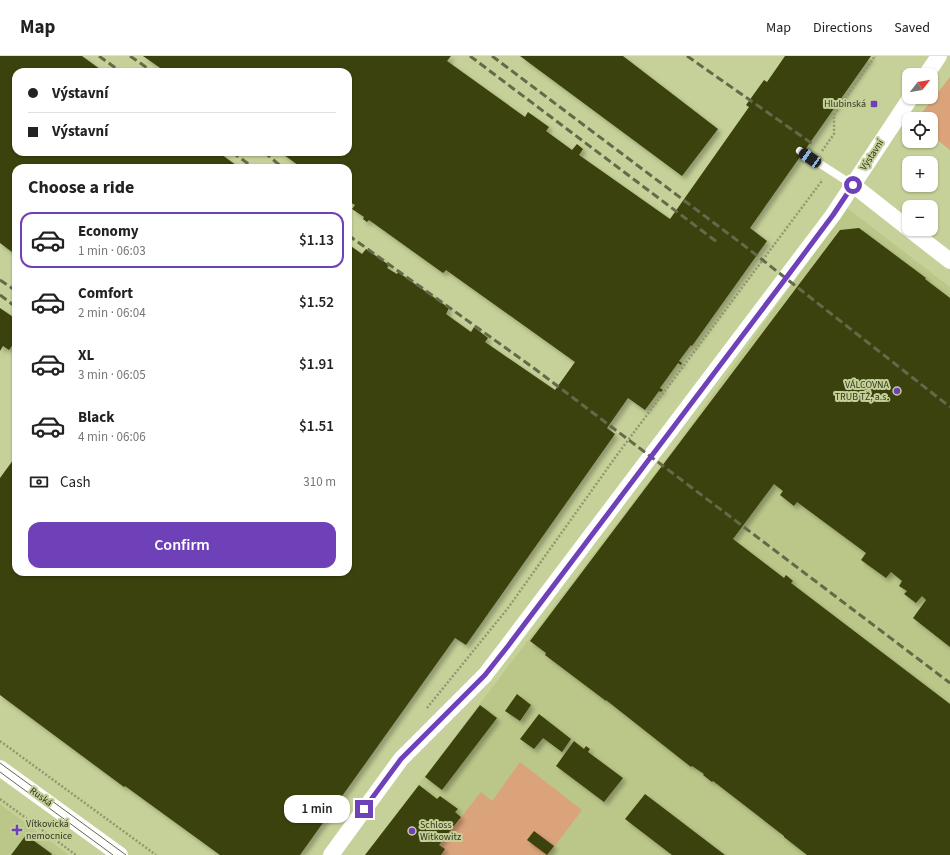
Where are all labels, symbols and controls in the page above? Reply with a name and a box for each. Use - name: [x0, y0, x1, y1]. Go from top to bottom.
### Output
- text: Map: [20, 14, 55, 41]
- text: Map: [766, 18, 791, 38]
- text: Directions: [813, 18, 872, 38]
- text: Saved: [894, 18, 930, 38]
- north arrow: [902, 68, 938, 104]
- map controls: [902, 68, 938, 236]
- text: Výstavní: [52, 83, 108, 104]
- place label: Hlubinská: [824, 97, 866, 111]
- marker: Hlubinská: [869, 99, 879, 109]
- button: locate: [902, 112, 938, 148]
- text: Výstavní: [52, 121, 108, 142]
- street label: Výstavní: [857, 136, 888, 173]
- car: [797, 146, 823, 170]
- button: +: [902, 156, 938, 192]
- text: Choose a ride: [28, 175, 134, 200]
- route start: [844, 176, 862, 194]
- button: −: [902, 200, 938, 236]
- text: Economy: [78, 221, 139, 242]
- icon: car: [30, 222, 66, 258]
- text: $1.13: [299, 230, 334, 251]
- text: 1 min · 06:03: [78, 242, 146, 260]
- text: Comfort: [78, 283, 133, 304]
- icon: car: [30, 284, 66, 320]
- text: $1.52: [299, 292, 334, 313]
- text: 2 min · 06:04: [78, 304, 146, 322]
- text: XL: [78, 345, 94, 366]
- icon: car: [30, 346, 66, 382]
- text: $1.91: [299, 354, 334, 375]
- text: 3 min · 06:05: [78, 366, 146, 384]
- place label: VÁLCOVNA TRUB TŽ, a.s.: [835, 378, 890, 404]
- marker: VÁLCOVNA TRUB TŽ, a.s.: [892, 386, 902, 396]
- text: Black: [78, 407, 115, 428]
- icon: car: [30, 408, 66, 444]
- text: $1.51: [299, 416, 334, 437]
- text: 4 min · 06:06: [78, 428, 146, 446]
- icon: cash: [28, 471, 50, 493]
- text: Cash: [60, 472, 91, 493]
- text: 310 m: [303, 473, 336, 491]
- button: Confirm: [28, 522, 336, 568]
- street label: Ruská: [27, 784, 55, 810]
- callout: 1 min: [284, 795, 350, 823]
- text: 1 min: [302, 800, 332, 818]
- route end: [355, 800, 373, 818]
- place label: Vítkovická nemocnice: [26, 817, 72, 843]
- place label: Schloss Witkowitz: [420, 818, 461, 844]
- marker: Vítkovická nemocnice: [11, 824, 23, 836]
- marker: Schloss Witkowitz: [407, 826, 417, 836]

